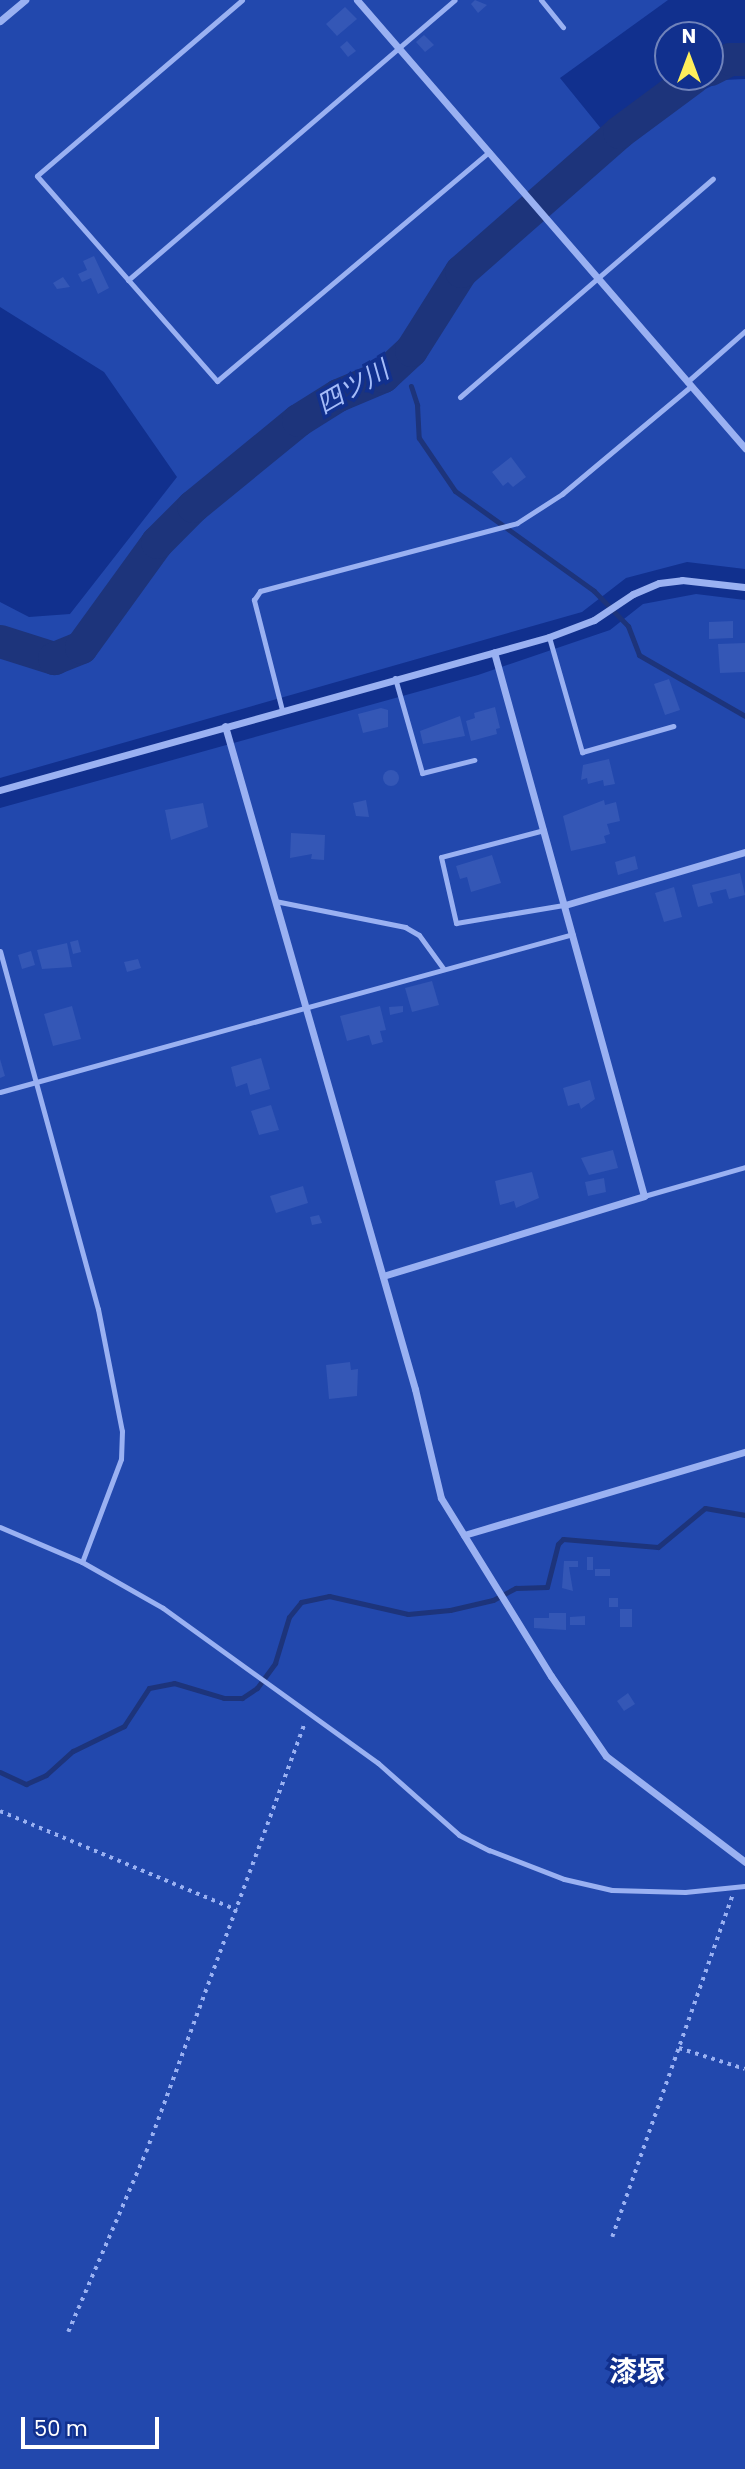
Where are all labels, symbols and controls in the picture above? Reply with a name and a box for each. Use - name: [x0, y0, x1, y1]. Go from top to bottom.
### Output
- north arrow: [654, 21, 724, 91]
- text: N: [682, 23, 696, 50]
- water label: 四ツ川: [311, 355, 395, 421]
- district label: 漆塚: [609, 2355, 665, 2389]
- scale bar: [24, 2402, 163, 2446]
- text: 50 m: [34, 2414, 88, 2443]

